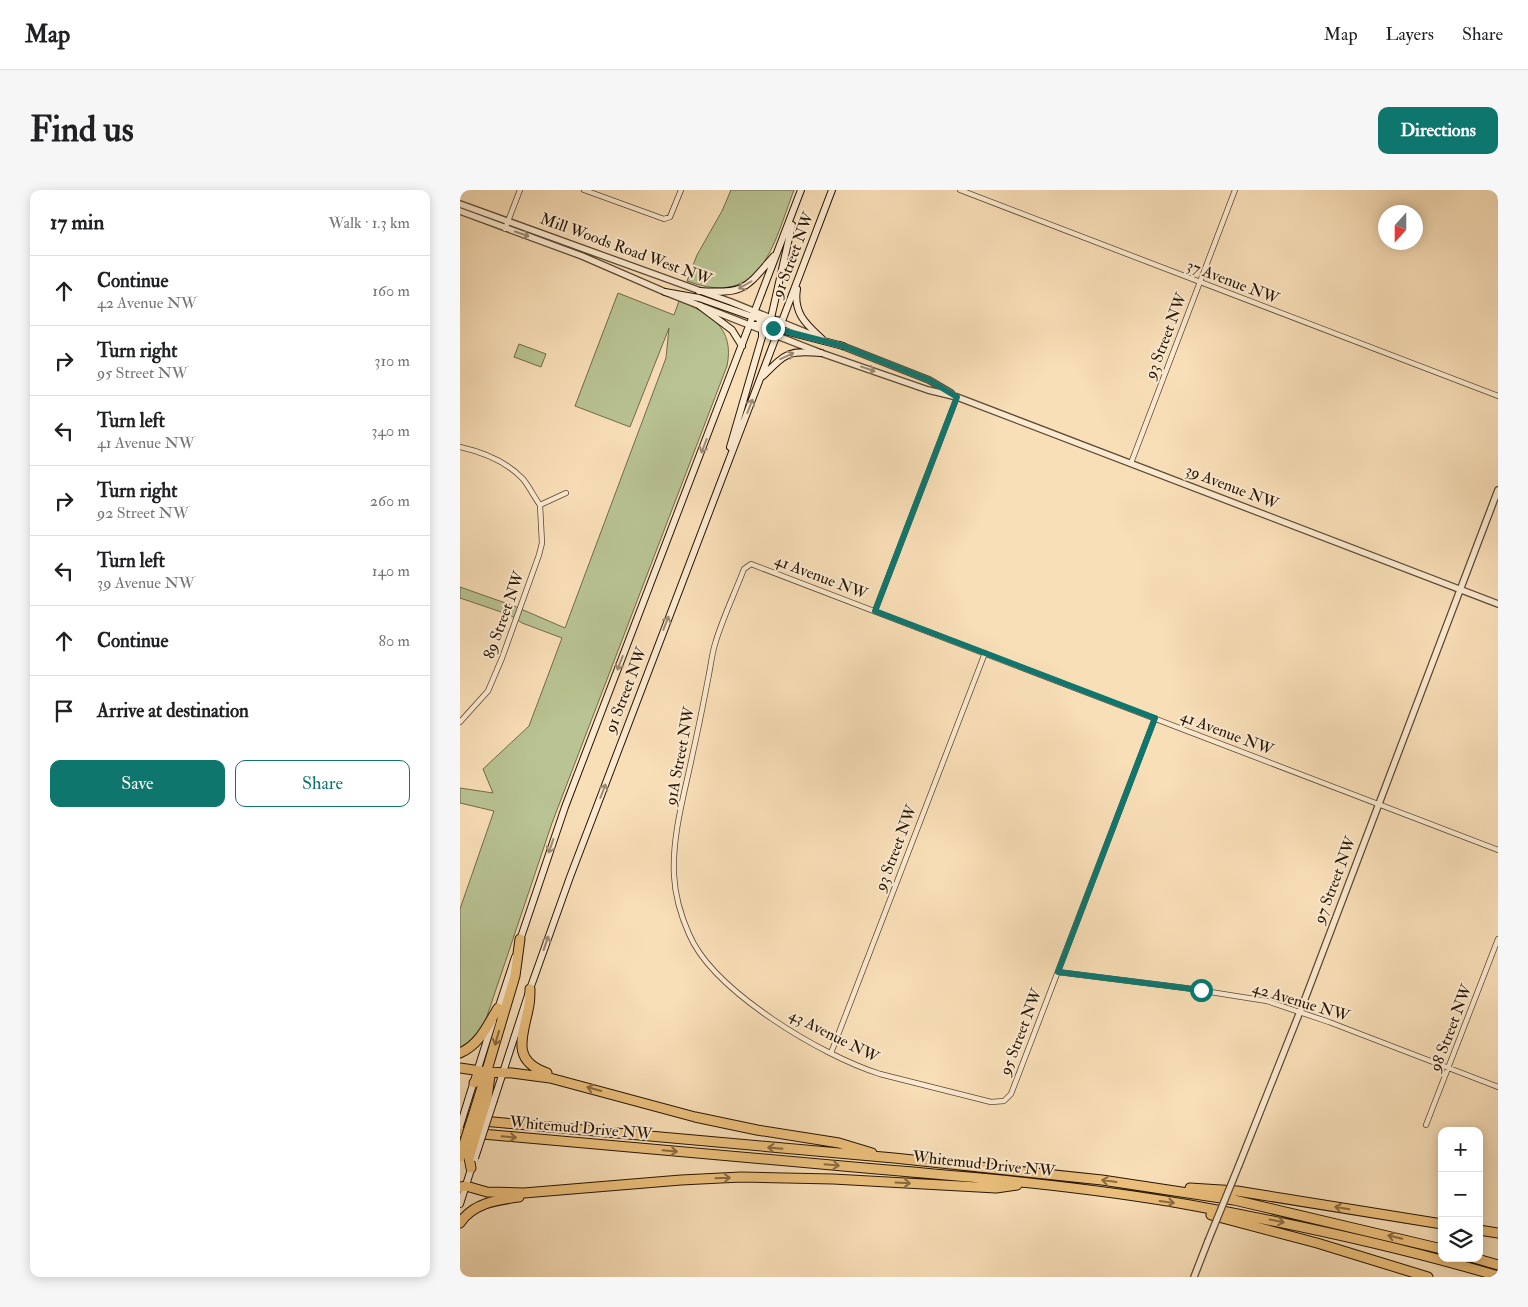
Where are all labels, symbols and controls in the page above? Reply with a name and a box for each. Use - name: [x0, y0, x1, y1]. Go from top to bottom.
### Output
- text: Map: [25, 19, 70, 50]
- text: Map: [1324, 23, 1358, 46]
- text: Layers: [1386, 23, 1434, 46]
- text: Share: [1462, 23, 1503, 46]
- button: Directions: [1378, 107, 1498, 154]
- text: Find us: [30, 108, 134, 152]
- north arrow: [1378, 205, 1423, 250]
- text: 17 min: [50, 209, 104, 236]
- street label: Mill Woods Road West NW: [537, 209, 715, 290]
- street label: 91 Street NW: [767, 209, 819, 301]
- text: Walk · 1.3 km: [329, 213, 410, 233]
- one-way arrow: [514, 230, 530, 240]
- street label: 37 Avenue NW: [1184, 255, 1283, 309]
- text: Continue: [97, 269, 168, 293]
- icon: ahead: [50, 277, 78, 305]
- text: 160 m: [372, 281, 410, 301]
- one-way arrow: [739, 281, 753, 291]
- street label: 93 Street NW: [1140, 290, 1192, 383]
- text: 42 Avenue NW: [97, 293, 197, 313]
- route end: [762, 317, 785, 340]
- text: Turn right: [97, 339, 177, 363]
- icon: right: [50, 347, 78, 375]
- one-way arrow: [779, 350, 794, 360]
- text: 310 m: [374, 351, 410, 371]
- text: 95 Street NW: [97, 363, 188, 383]
- one-way arrow: [859, 365, 875, 374]
- one-way arrow: [746, 399, 755, 414]
- text: Turn left: [97, 409, 165, 433]
- icon: left: [50, 417, 78, 445]
- text: 340 m: [371, 421, 410, 441]
- text: 41 Avenue NW: [97, 433, 195, 453]
- one-way arrow: [699, 438, 708, 453]
- street label: 39 Avenue NW: [1183, 460, 1282, 514]
- text: Turn right: [97, 479, 177, 503]
- icon: right: [50, 487, 78, 515]
- text: 260 m: [370, 491, 410, 511]
- text: 92 Street NW: [97, 503, 189, 523]
- text: Turn left: [97, 549, 165, 573]
- street label: 41 Avenue NW: [772, 550, 871, 604]
- icon: left: [50, 557, 78, 585]
- text: 140 m: [372, 561, 410, 581]
- street label: 89 Street NW: [479, 568, 529, 661]
- text: 39 Avenue NW: [97, 573, 195, 593]
- one-way arrow: [662, 616, 672, 631]
- icon: ahead: [50, 627, 78, 655]
- text: Continue: [97, 629, 168, 653]
- text: 80 m: [379, 631, 410, 651]
- street label: 91 Street NW: [600, 644, 652, 736]
- one-way arrow: [615, 655, 625, 670]
- icon: arrive: [50, 697, 78, 725]
- text: Arrive at destination: [97, 699, 249, 723]
- street label: 91A Street NW: [660, 704, 699, 808]
- street label: 41 Avenue NW: [1178, 706, 1277, 760]
- button: Save: [50, 760, 225, 807]
- button: Share: [235, 760, 410, 807]
- one-way arrow: [598, 784, 608, 799]
- street label: 93 Street NW: [870, 802, 922, 895]
- street label: 97 Street NW: [1309, 833, 1361, 927]
- one-way arrow: [546, 838, 556, 854]
- one-way arrow: [542, 936, 551, 952]
- street label: 42 Avenue NW: [1250, 978, 1353, 1026]
- route start: [1190, 979, 1213, 1002]
- street label: 98 Street NW: [1425, 981, 1477, 1075]
- street label: 95 Street NW: [995, 985, 1047, 1079]
- street label: 43 Avenue NW: [786, 1005, 883, 1068]
- one-way arrow: [492, 1029, 502, 1045]
- one-way arrow: [586, 1084, 602, 1094]
- street label: Whitemud Drive NW: [508, 1112, 654, 1144]
- map controls: [1438, 1127, 1483, 1262]
- button: +: [1438, 1127, 1483, 1172]
- one-way arrow: [500, 1132, 516, 1141]
- one-way arrow: [768, 1143, 784, 1153]
- one-way arrow: [662, 1146, 678, 1156]
- street label: Whitemud Drive NW: [911, 1146, 1057, 1182]
- one-way arrow: [824, 1160, 840, 1170]
- button: −: [1438, 1172, 1483, 1217]
- one-way arrow: [714, 1173, 731, 1183]
- one-way arrow: [1102, 1175, 1118, 1185]
- one-way arrow: [895, 1178, 911, 1187]
- one-way arrow: [1159, 1197, 1175, 1207]
- one-way arrow: [1334, 1203, 1350, 1213]
- one-way arrow: [1268, 1217, 1284, 1227]
- button: layers: [1438, 1217, 1483, 1262]
- one-way arrow: [1387, 1232, 1403, 1241]

